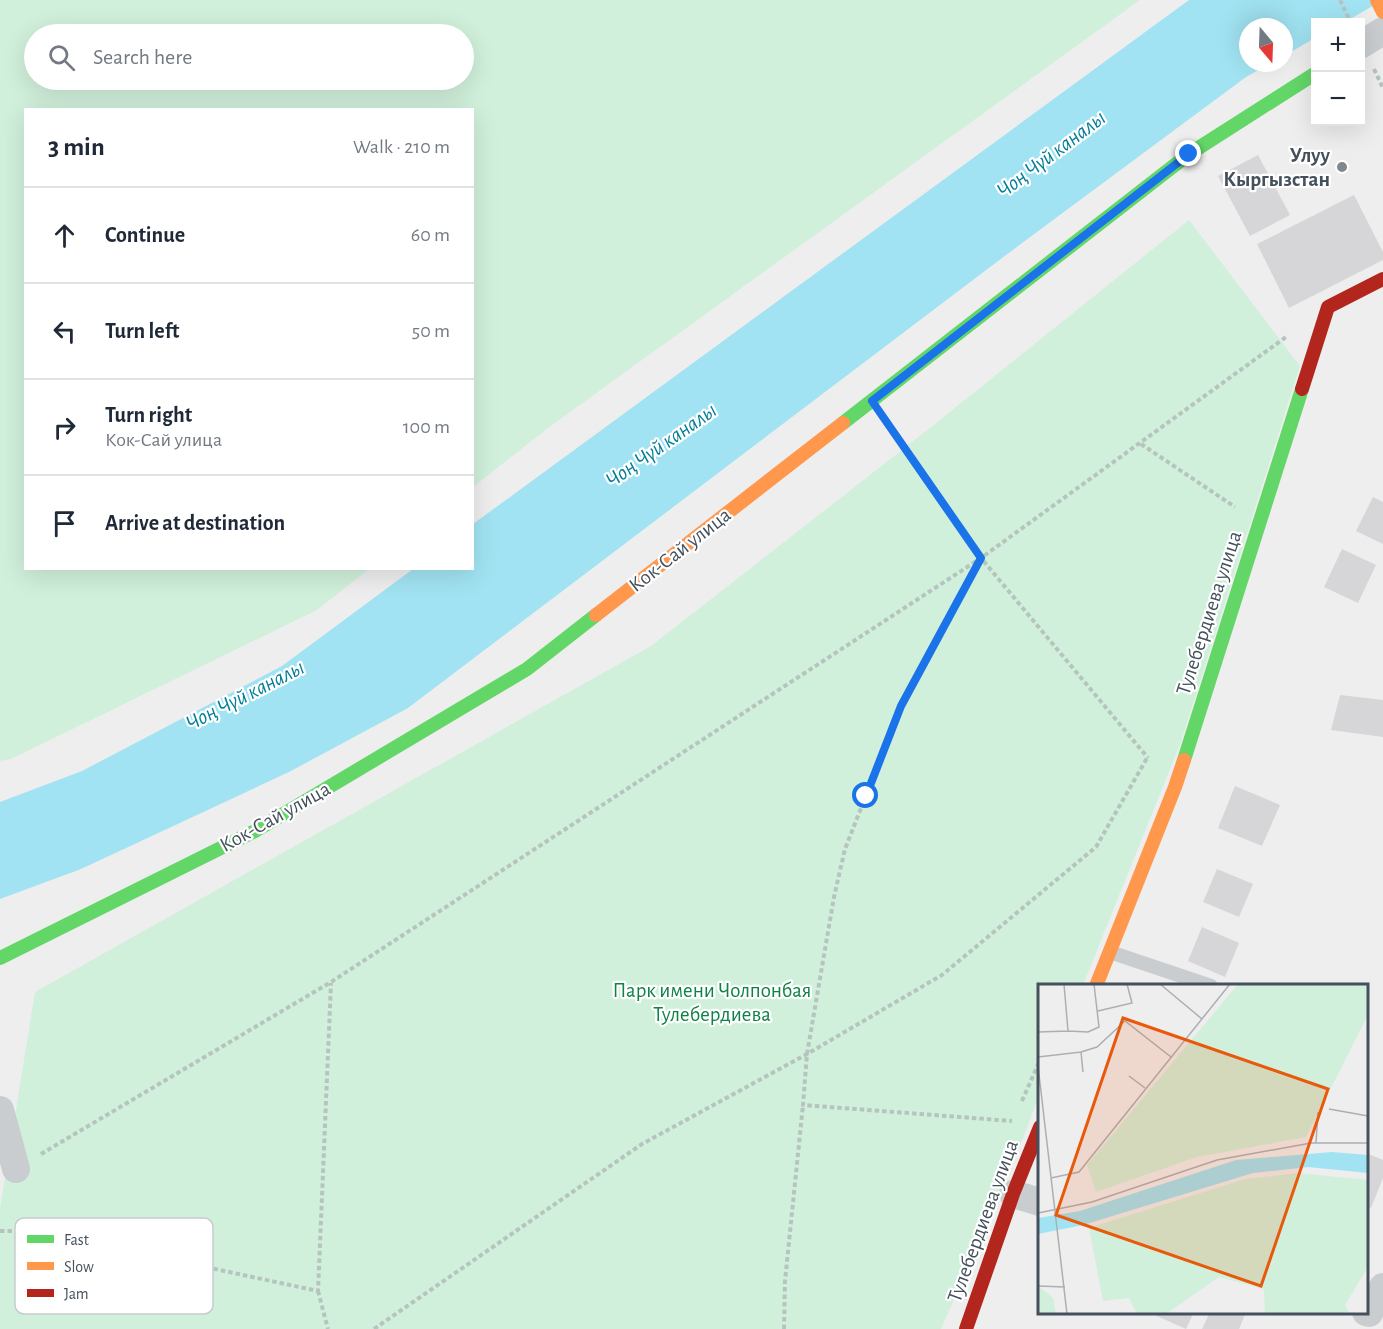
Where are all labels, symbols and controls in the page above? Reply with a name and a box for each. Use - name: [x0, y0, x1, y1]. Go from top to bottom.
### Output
- north arrow: [1239, 18, 1293, 72]
- map controls: [1311, 18, 1365, 126]
- button: +: [1311, 18, 1365, 72]
- search box: [24, 24, 474, 90]
- icon: search: [45, 41, 78, 74]
- text: Search here: [93, 46, 192, 68]
- button: −: [1311, 72, 1365, 126]
- water label: Чоң Чүй каналы: [993, 106, 1110, 203]
- text: 3 min: [48, 134, 105, 160]
- text: Walk · 210 m: [353, 137, 450, 157]
- route end: [1175, 140, 1201, 166]
- place label: Улуу Кыргызстан: [1223, 145, 1330, 190]
- marker: Улуу Кыргызстан: [1335, 160, 1349, 174]
- icon: ahead: [48, 219, 81, 252]
- text: Continue: [105, 224, 185, 246]
- text: 60 m: [411, 225, 450, 245]
- icon: left: [48, 315, 81, 348]
- text: Turn left: [105, 320, 179, 342]
- text: 50 m: [412, 321, 450, 341]
- water label: Чоң Чүй каналы: [602, 399, 721, 492]
- text: Turn right: [105, 404, 192, 426]
- icon: right: [48, 411, 81, 444]
- text: 100 m: [403, 417, 450, 437]
- text: Кок-Сай улица: [105, 430, 222, 450]
- street label: Кок-Сай улица: [625, 504, 735, 596]
- icon: arrive: [48, 507, 81, 540]
- text: Arrive at destination: [105, 512, 285, 534]
- street label: Тулебердиева улица: [1173, 528, 1246, 698]
- water label: Чоң Чүй каналы: [182, 656, 308, 735]
- street label: Кок-Сай улица: [216, 778, 334, 856]
- route start: [852, 782, 878, 808]
- park label: Парк имени Чолпонбая Тулебердиева: [613, 980, 811, 1025]
- inset map: [1038, 984, 1368, 1314]
- street label: Тулебердиева улица: [944, 1137, 1022, 1305]
- legend: [15, 1218, 213, 1314]
- text: Fast: [64, 1232, 89, 1248]
- text: Slow: [64, 1259, 94, 1275]
- text: Jam: [64, 1286, 89, 1302]

